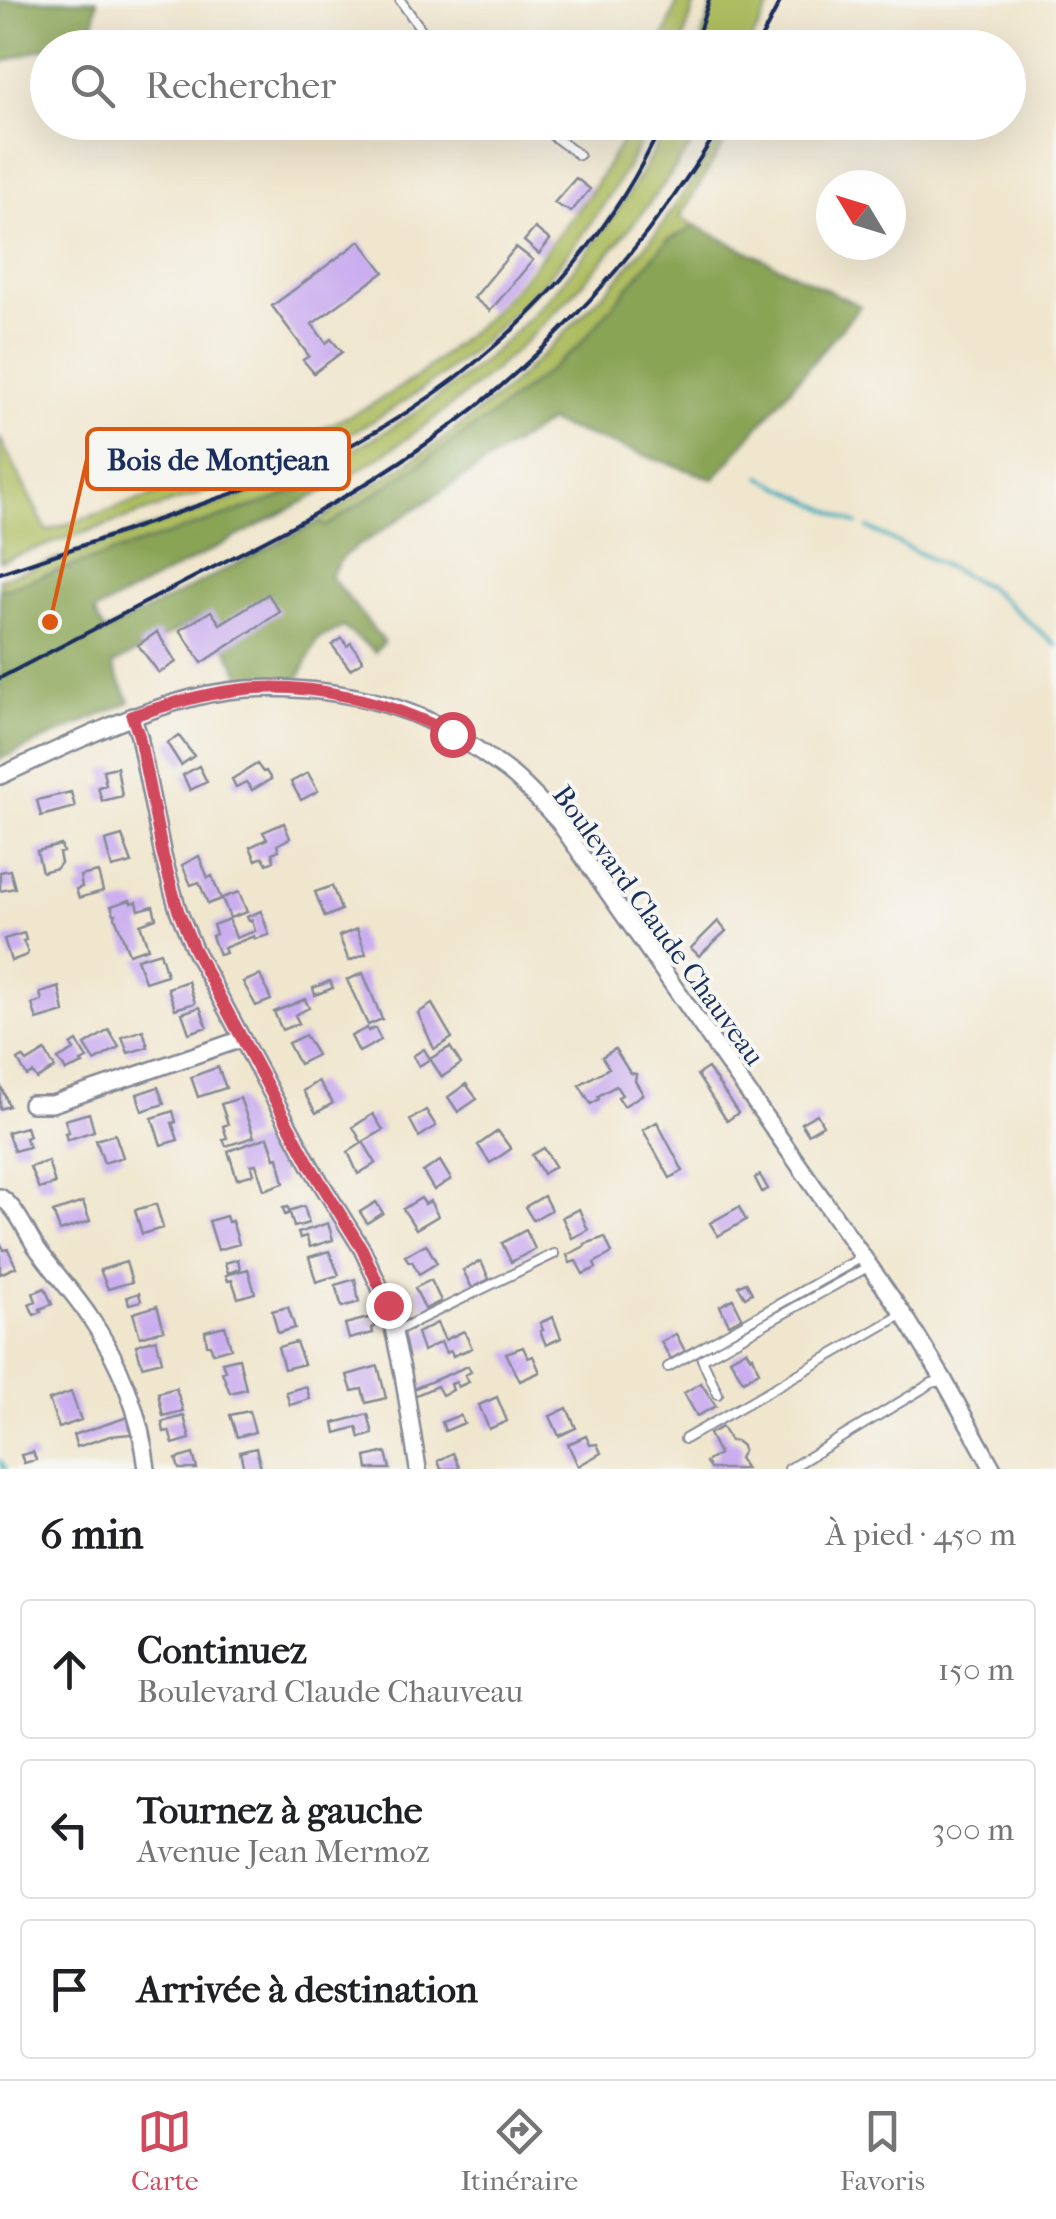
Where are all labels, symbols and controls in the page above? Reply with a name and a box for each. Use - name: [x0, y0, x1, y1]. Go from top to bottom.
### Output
- search box: [30, 30, 1026, 140]
- icon: search: [65, 58, 120, 113]
- text: Rechercher: [145, 63, 336, 108]
- north arrow: [816, 170, 906, 260]
- callout: Bois de Montjean: [87, 429, 349, 489]
- text: Bois de Montjean: [107, 443, 330, 478]
- route start: [430, 712, 476, 758]
- street label: Boulevard Claude Chauveau: [546, 779, 771, 1072]
- route end: [366, 1283, 412, 1329]
- text: 6 min: [40, 1510, 143, 1559]
- text: À pied · 450 m: [826, 1516, 1016, 1553]
- text: Continuez: [137, 1628, 307, 1673]
- icon: ahead: [42, 1642, 97, 1697]
- text: 150 m: [938, 1651, 1014, 1688]
- text: Boulevard Claude Chauveau: [137, 1673, 523, 1710]
- text: Tournez à gauche: [137, 1788, 423, 1833]
- icon: left: [42, 1802, 97, 1857]
- text: 300 m: [932, 1811, 1014, 1848]
- text: Avenue Jean Mermoz: [137, 1833, 430, 1870]
- icon: arrive: [42, 1962, 97, 2017]
- text: Arrivée à destination: [137, 1967, 478, 2012]
- tab: Carte: [131, 2104, 199, 2197]
- tab: Itinéraire: [460, 2104, 578, 2197]
- tab: Favoris: [840, 2104, 925, 2197]

